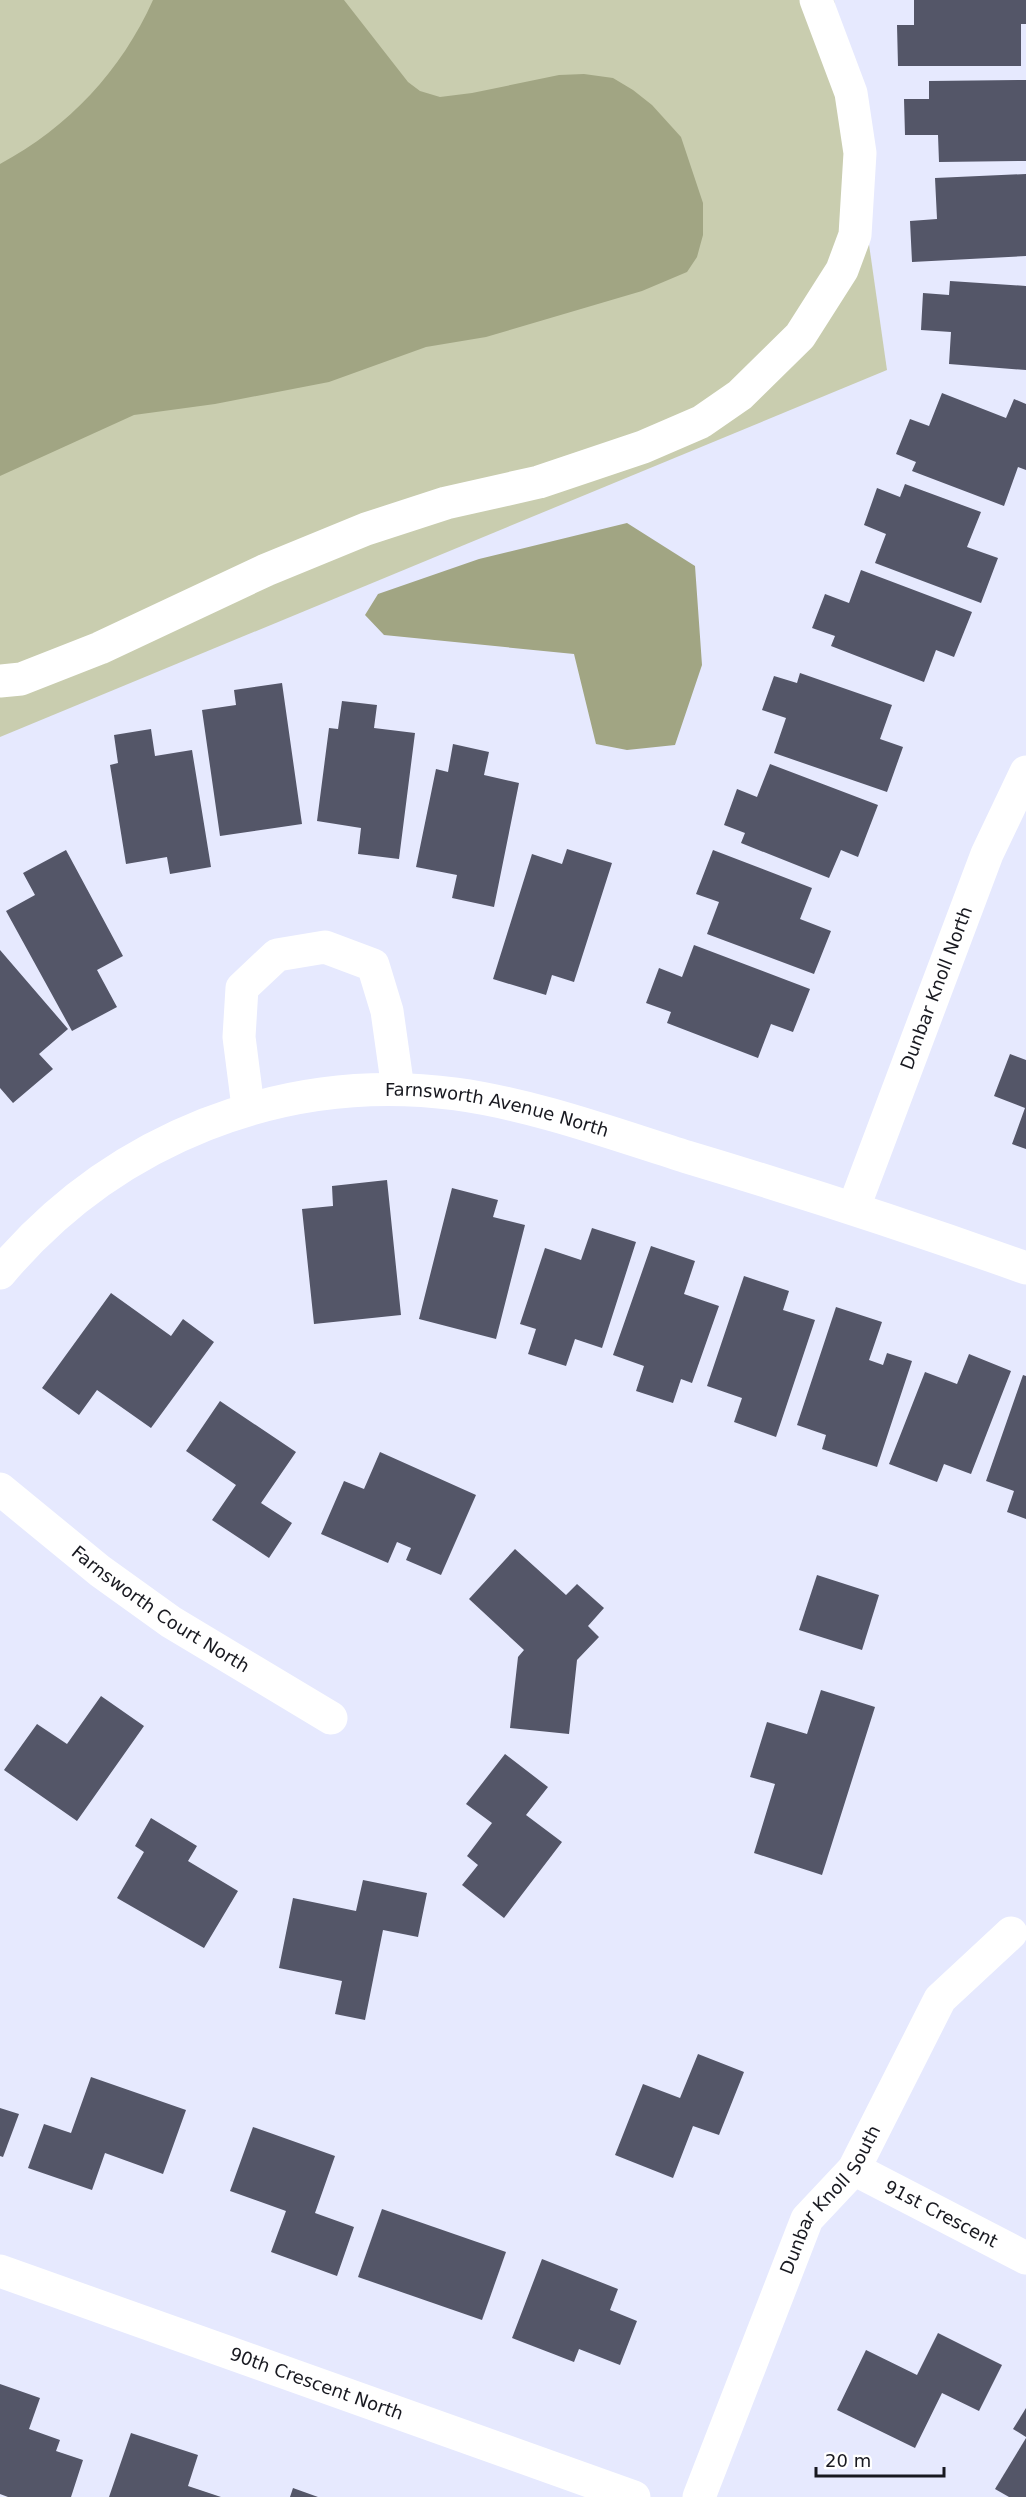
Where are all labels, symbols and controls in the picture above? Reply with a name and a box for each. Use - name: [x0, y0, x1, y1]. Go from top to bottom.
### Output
- street label: Dunbar Knoll North: [896, 903, 976, 1072]
- street label: Farnsworth Avenue North: [385, 1079, 611, 1141]
- street label: Farnsworth Court North: [68, 1541, 253, 1677]
- street label: Dunbar Knoll South: [776, 2122, 884, 2277]
- street label: 91st Crescent: [881, 2176, 1001, 2252]
- street label: 90th Crescent North: [227, 2343, 406, 2424]
- scale bar: [816, 2440, 944, 2478]
- text: 20 m: [825, 2450, 871, 2471]

